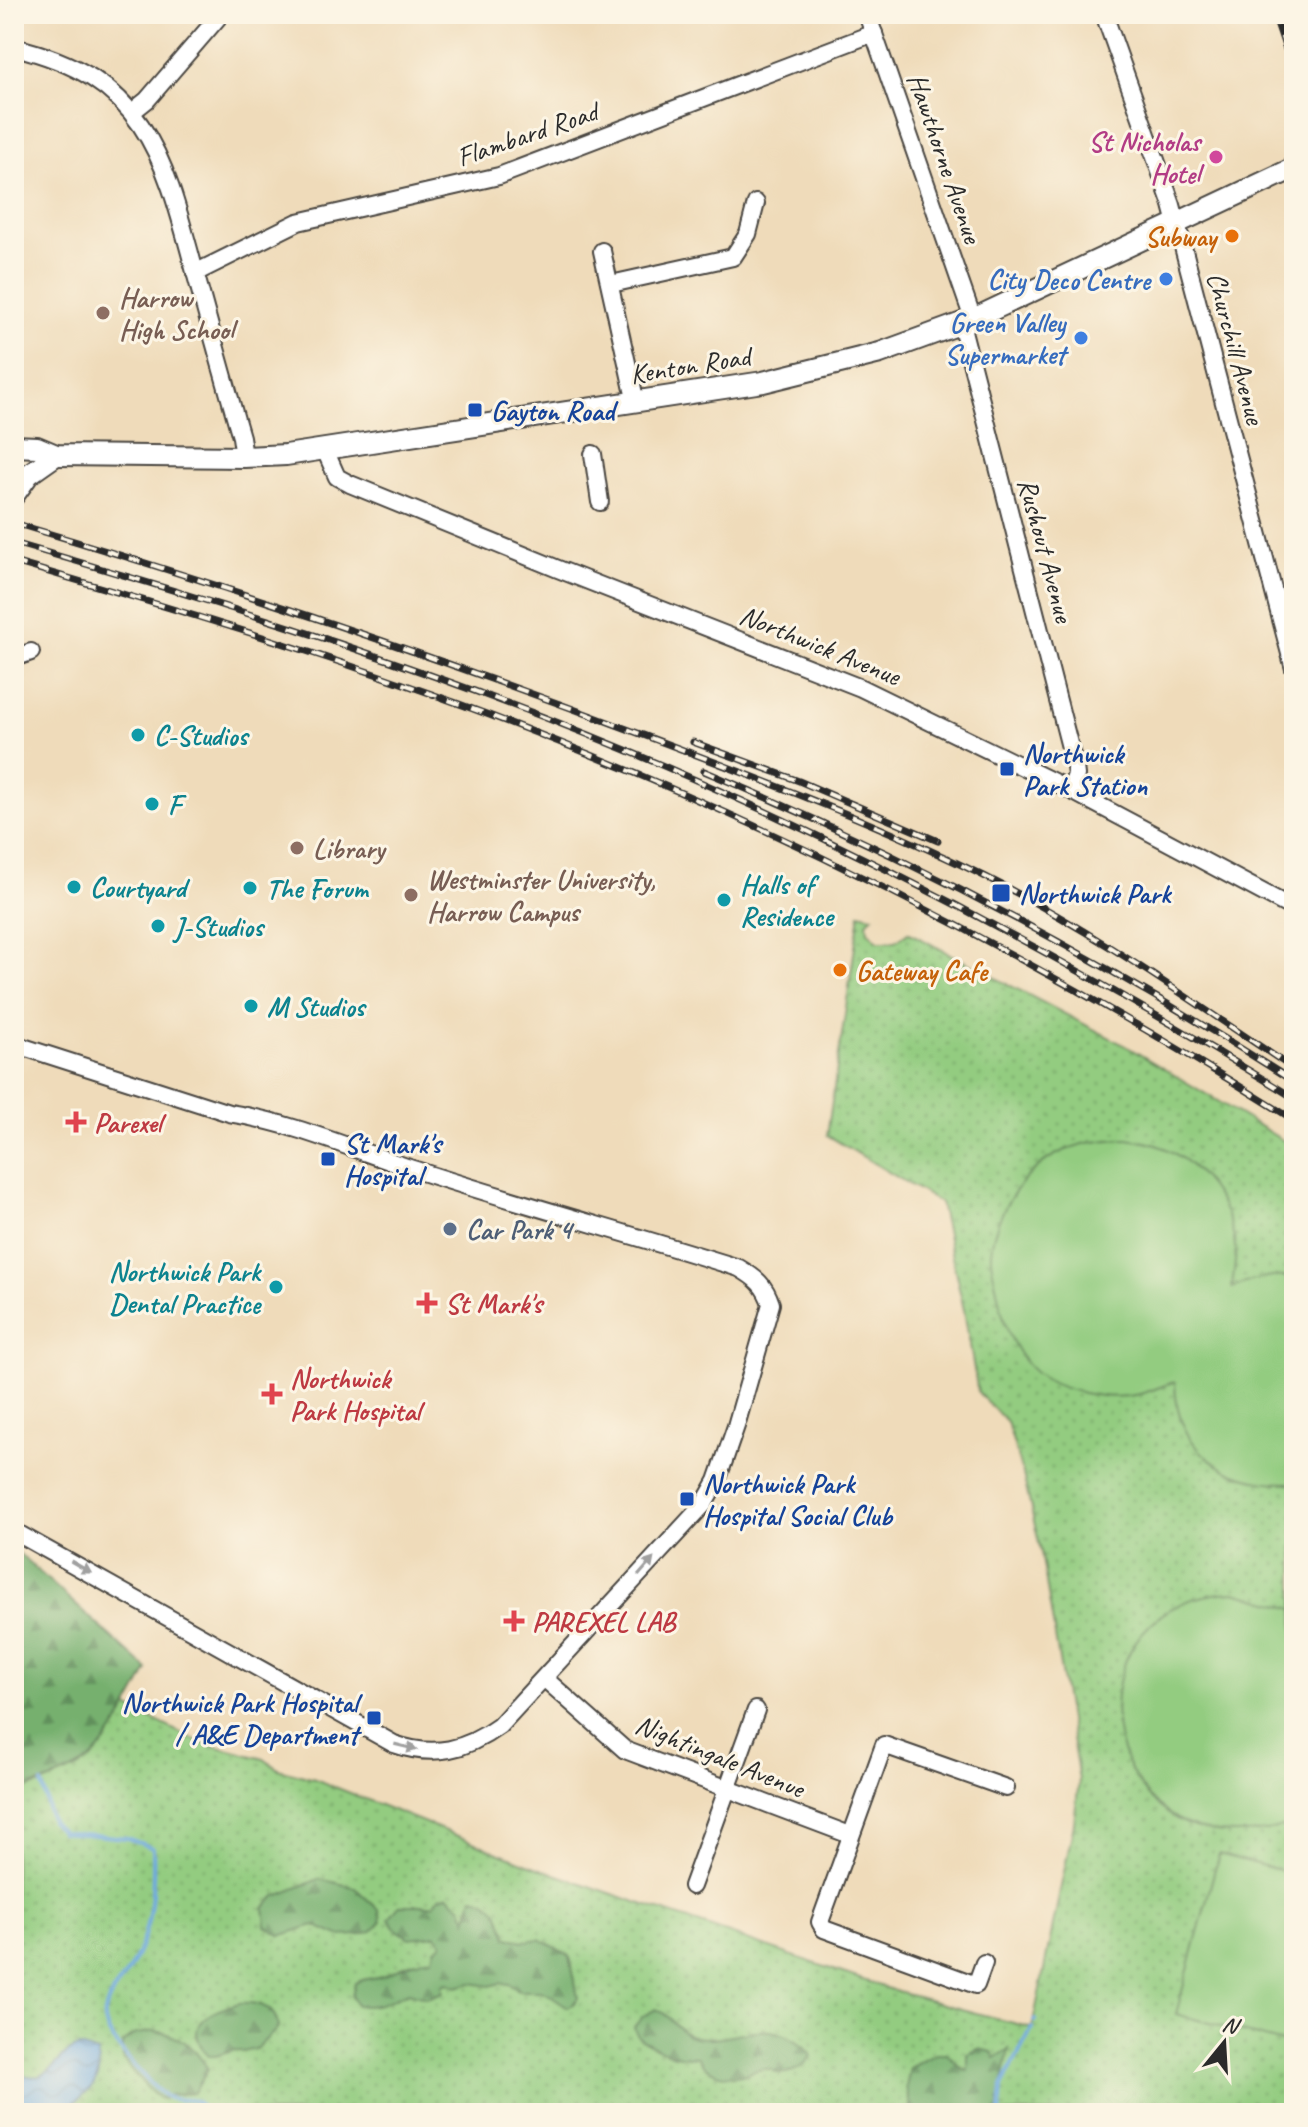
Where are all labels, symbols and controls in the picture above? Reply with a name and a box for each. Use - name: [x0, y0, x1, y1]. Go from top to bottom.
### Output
- street label: Hawthorne Avenue: [900, 69, 991, 249]
- street label: Flambard Road: [452, 92, 606, 174]
- place label: St Nicholas Hotel: [1088, 124, 1205, 191]
- marker: St Nicholas Hotel: [1207, 148, 1225, 166]
- place label: Subway: [1145, 219, 1219, 254]
- marker: Subway: [1223, 227, 1241, 245]
- place label: City Deco Centre: [988, 262, 1153, 298]
- street label: Churchill Avenue: [1199, 268, 1274, 430]
- marker: City Deco Centre: [1157, 270, 1175, 288]
- place label: Harrow High School: [119, 280, 239, 347]
- marker: Harrow High School: [94, 304, 112, 322]
- place label: Green Valley Supermarket: [944, 305, 1070, 372]
- marker: Green Valley Supermarket: [1072, 329, 1090, 347]
- street label: Kenton Road: [628, 338, 756, 392]
- place label: Gayton Road: [491, 393, 619, 428]
- marker: Gayton Road: [466, 401, 484, 419]
- street label: Rushout Avenue: [1010, 474, 1082, 628]
- street label: Northwick Avenue: [735, 597, 907, 694]
- place label: C-Studios: [154, 718, 250, 753]
- marker: C-Studios: [129, 726, 147, 744]
- place label: Northwick Park Station: [1023, 736, 1148, 803]
- marker: Northwick Park Station: [998, 760, 1016, 778]
- place label: F: [168, 787, 187, 822]
- marker: F: [143, 795, 161, 813]
- place label: Library: [313, 831, 387, 866]
- marker: Library: [288, 839, 306, 857]
- place label: Westminster University, Harrow Campus: [427, 862, 656, 929]
- place label: Halls of Residence: [740, 867, 835, 934]
- place label: Courtyard: [90, 870, 191, 905]
- place label: The Forum: [266, 871, 370, 906]
- place label: Northwick Park: [1019, 876, 1173, 911]
- marker: Courtyard: [65, 878, 83, 896]
- marker: The Forum: [241, 879, 259, 897]
- marker: Northwick Park: [990, 882, 1012, 904]
- marker: Westminster University, Harrow Campus: [402, 886, 420, 904]
- marker: Halls of Residence: [715, 891, 733, 909]
- place label: J-Studios: [172, 909, 266, 944]
- marker: J-Studios: [149, 917, 167, 935]
- place label: Gateway Cafe: [856, 953, 990, 988]
- marker: Gateway Cafe: [831, 961, 849, 979]
- place label: M Studios: [267, 989, 368, 1024]
- marker: M Studios: [242, 997, 260, 1015]
- place label: Parexel: [94, 1105, 167, 1140]
- marker: Parexel: [65, 1111, 87, 1133]
- place label: St Mark's Hospital: [344, 1126, 444, 1193]
- marker: St Mark's Hospital: [319, 1150, 337, 1168]
- place label: Car Park 4: [466, 1212, 575, 1247]
- marker: Car Park 4: [441, 1220, 459, 1238]
- place label: Northwick Park Dental Practice: [109, 1254, 263, 1321]
- marker: Northwick Park Dental Practice: [267, 1278, 285, 1296]
- place label: St Mark's: [445, 1286, 545, 1321]
- marker: St Mark's: [416, 1292, 438, 1314]
- place label: Northwick Park Hospital: [290, 1361, 426, 1428]
- marker: Northwick Park Hospital: [261, 1383, 283, 1405]
- place label: Northwick Park Hospital Social Club: [703, 1466, 893, 1533]
- marker: Northwick Park Hospital Social Club: [678, 1490, 696, 1508]
- one-way arrow: [637, 1558, 655, 1577]
- one-way arrow: [70, 1560, 92, 1574]
- place label: PAREXEL LAB: [532, 1604, 678, 1639]
- marker: PAREXEL LAB: [503, 1610, 525, 1632]
- place label: Northwick Park Hospital / A&E Department: [122, 1685, 363, 1752]
- street label: Nightingale Avenue: [631, 1706, 811, 1806]
- marker: Northwick Park Hospital / A&E Department: [365, 1709, 383, 1727]
- one-way arrow: [394, 1741, 419, 1753]
- north arrow: [1184, 2003, 1264, 2083]
- text: N: [1219, 2010, 1244, 2041]

